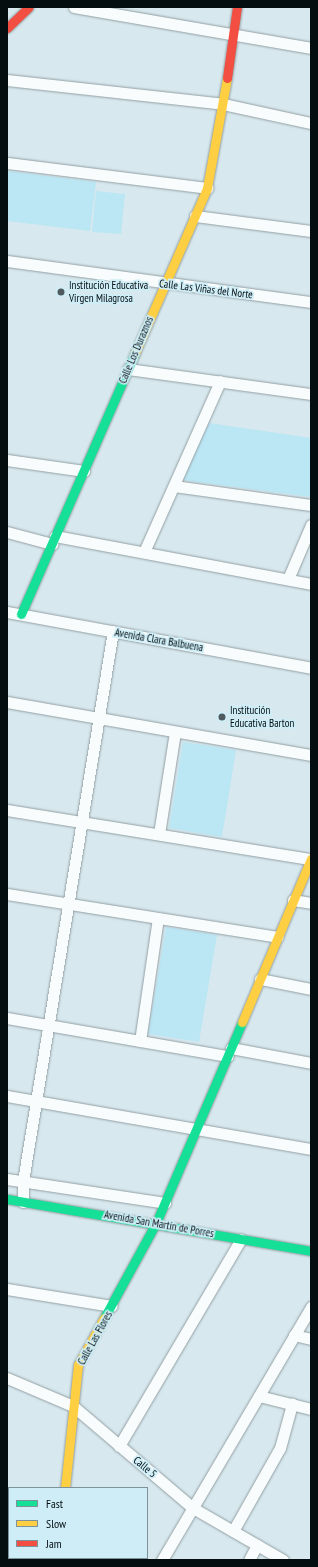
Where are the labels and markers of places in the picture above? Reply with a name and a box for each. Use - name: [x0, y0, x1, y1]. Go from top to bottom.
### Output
- place label: Institución Educativa Virgen Milagrosa: [69, 279, 148, 305]
- marker: Institución Educativa Virgen Milagrosa: [56, 287, 66, 297]
- place label: Institución Educativa Barton: [230, 704, 294, 730]
- marker: Institución Educativa Barton: [217, 712, 227, 722]

